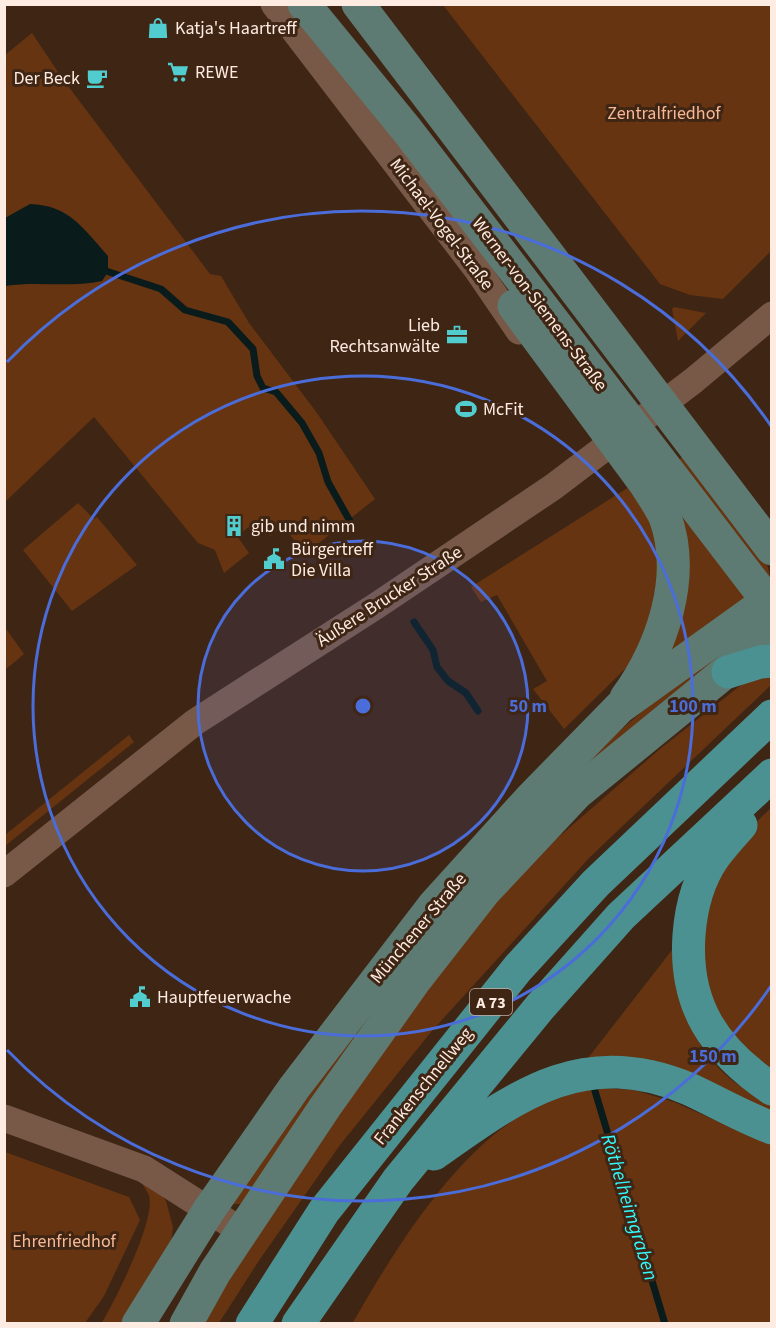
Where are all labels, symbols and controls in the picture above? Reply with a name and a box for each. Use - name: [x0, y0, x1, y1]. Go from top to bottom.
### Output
- shop icon: Katja's Haartreff: [146, 16, 170, 40]
- place label: Katja's Haartreff: [175, 16, 297, 41]
- supermarket icon: REWE: [166, 60, 190, 84]
- place label: REWE: [195, 60, 238, 85]
- place label: Der Beck: [14, 66, 80, 91]
- cafe icon: Der Beck: [85, 66, 109, 90]
- park label: Zentralfriedhof: [607, 101, 721, 126]
- street label: Michael-Vogel-Straße: [384, 153, 500, 295]
- street label: Werner-von-Siemens-Straße: [466, 212, 613, 396]
- place label: Lieb Rechtsanwälte: [329, 313, 440, 359]
- office icon: Lieb Rechtsanwälte: [445, 323, 469, 347]
- sports icon: McFit: [454, 397, 478, 421]
- place label: McFit: [483, 397, 524, 422]
- building icon: gib und nimm: [222, 514, 246, 538]
- place label: gib und nimm: [251, 514, 355, 539]
- place label: Bürgertreff Die Villa: [291, 537, 373, 583]
- street label: Äußere Brucker Straße: [312, 540, 467, 653]
- public building icon: Bürgertreff Die Villa: [262, 547, 286, 571]
- text: 50 m: [509, 694, 547, 719]
- text: 100 m: [669, 694, 717, 719]
- centre of rings: [353, 696, 373, 716]
- street label: Münchener Straße: [365, 867, 472, 989]
- public building icon: Hauptfeuerwache: [128, 985, 152, 1009]
- place label: Hauptfeuerwache: [157, 985, 291, 1010]
- road number: A 73: [470, 989, 512, 1015]
- street label: Frankenschnellweg: [368, 1022, 479, 1150]
- text: 150 m: [689, 1044, 737, 1069]
- water label: Röthelheimgraben: [593, 1130, 665, 1284]
- park label: Ehrenfriedhof: [12, 1229, 117, 1254]

